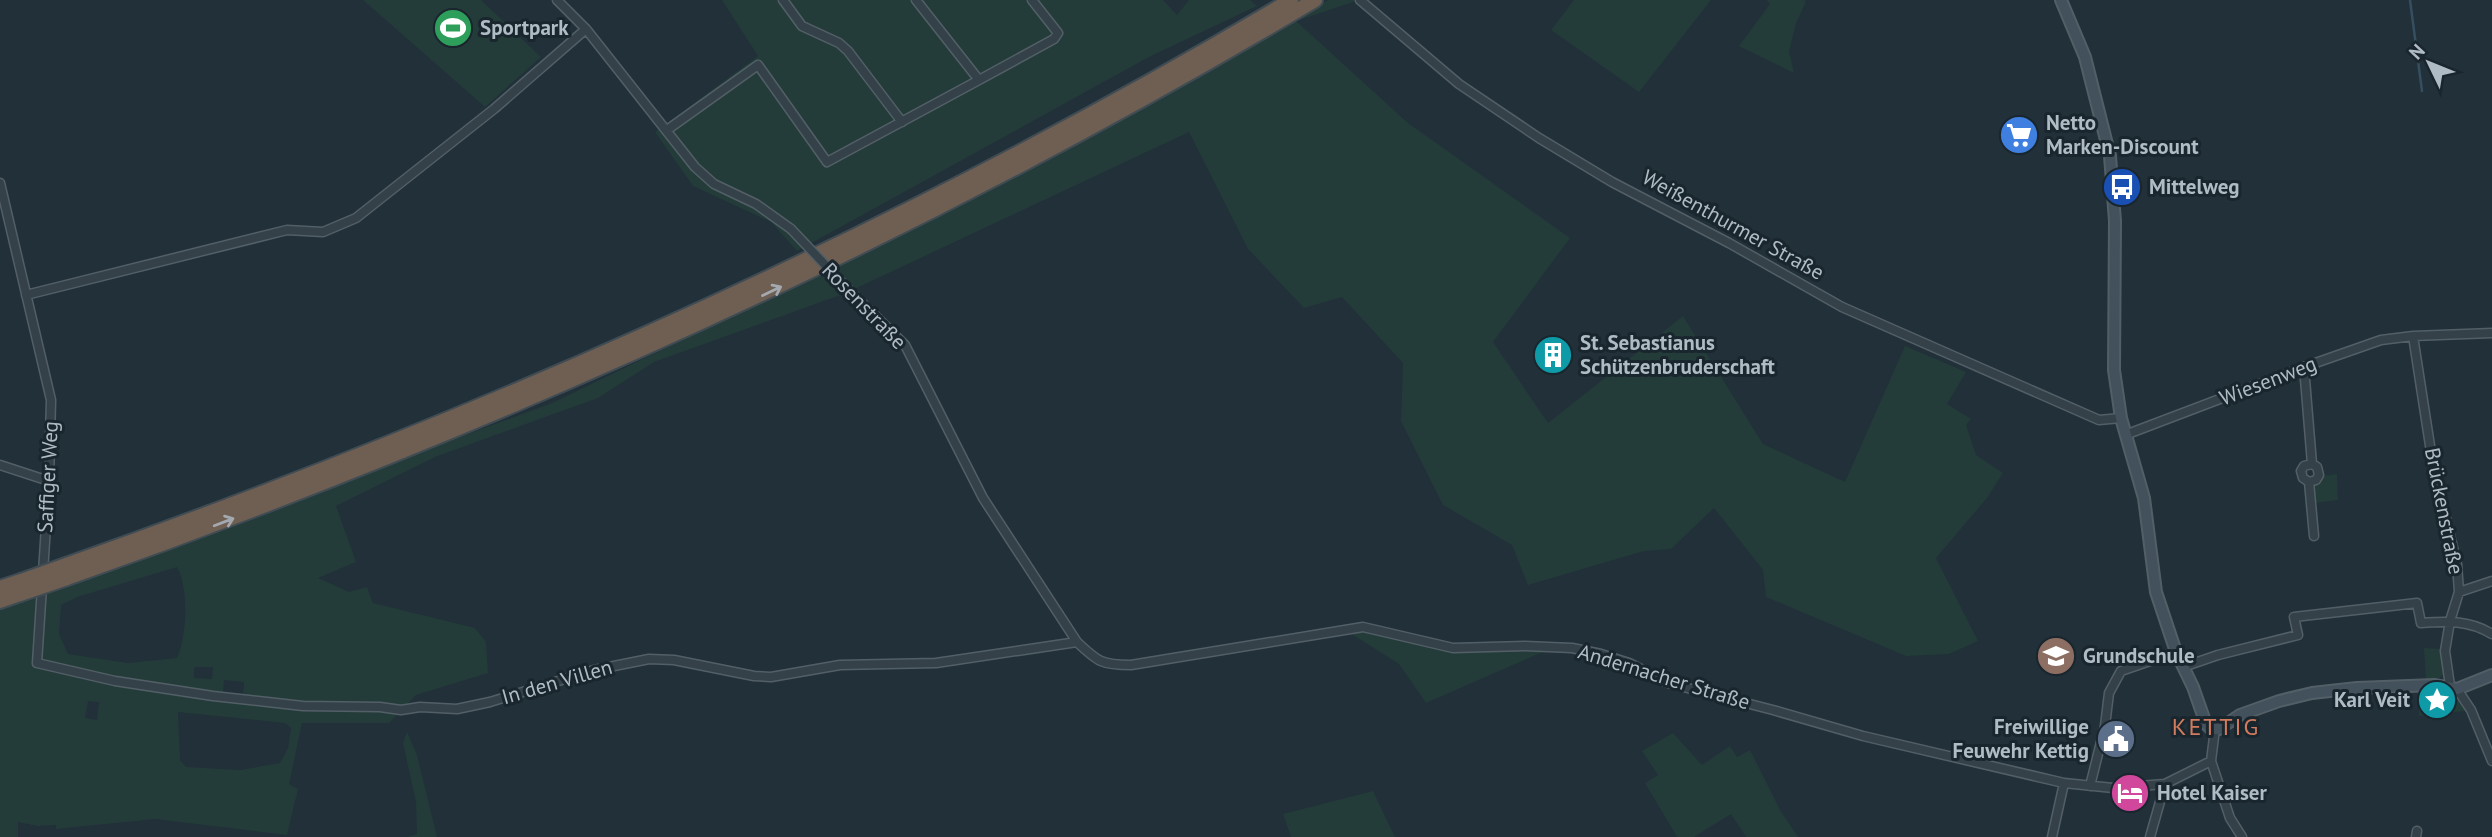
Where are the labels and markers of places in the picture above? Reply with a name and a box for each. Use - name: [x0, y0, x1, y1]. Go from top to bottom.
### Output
- sports icon: Sportpark: [432, 7, 474, 49]
- place label: Sportpark: [480, 14, 569, 41]
- place label: Netto Marken-Discount: [2046, 109, 2199, 160]
- supermarket icon: Netto Marken-Discount: [1998, 114, 2040, 156]
- bus stop icon: Mittelweg: [2101, 166, 2143, 208]
- place label: Mittelweg: [2149, 173, 2239, 200]
- place label: St. Sebastianus Schützenbruderschaft: [1580, 329, 1776, 380]
- building icon: St. Sebastianus Schützenbruderschaft: [1532, 334, 1574, 376]
- school or university icon: Grundschule: [2035, 635, 2077, 677]
- place label: Grundschule: [2083, 642, 2195, 669]
- place icon: Karl Veit: [2416, 679, 2458, 721]
- place label: Karl Veit: [2334, 686, 2411, 713]
- place label: Freiwillige Feuwehr Kettig: [1953, 713, 2089, 764]
- public building icon: Freiwillige Feuwehr Kettig: [2095, 718, 2137, 760]
- hotel icon: Hotel Kaiser: [2109, 772, 2151, 814]
- place label: Hotel Kaiser: [2157, 779, 2268, 806]

